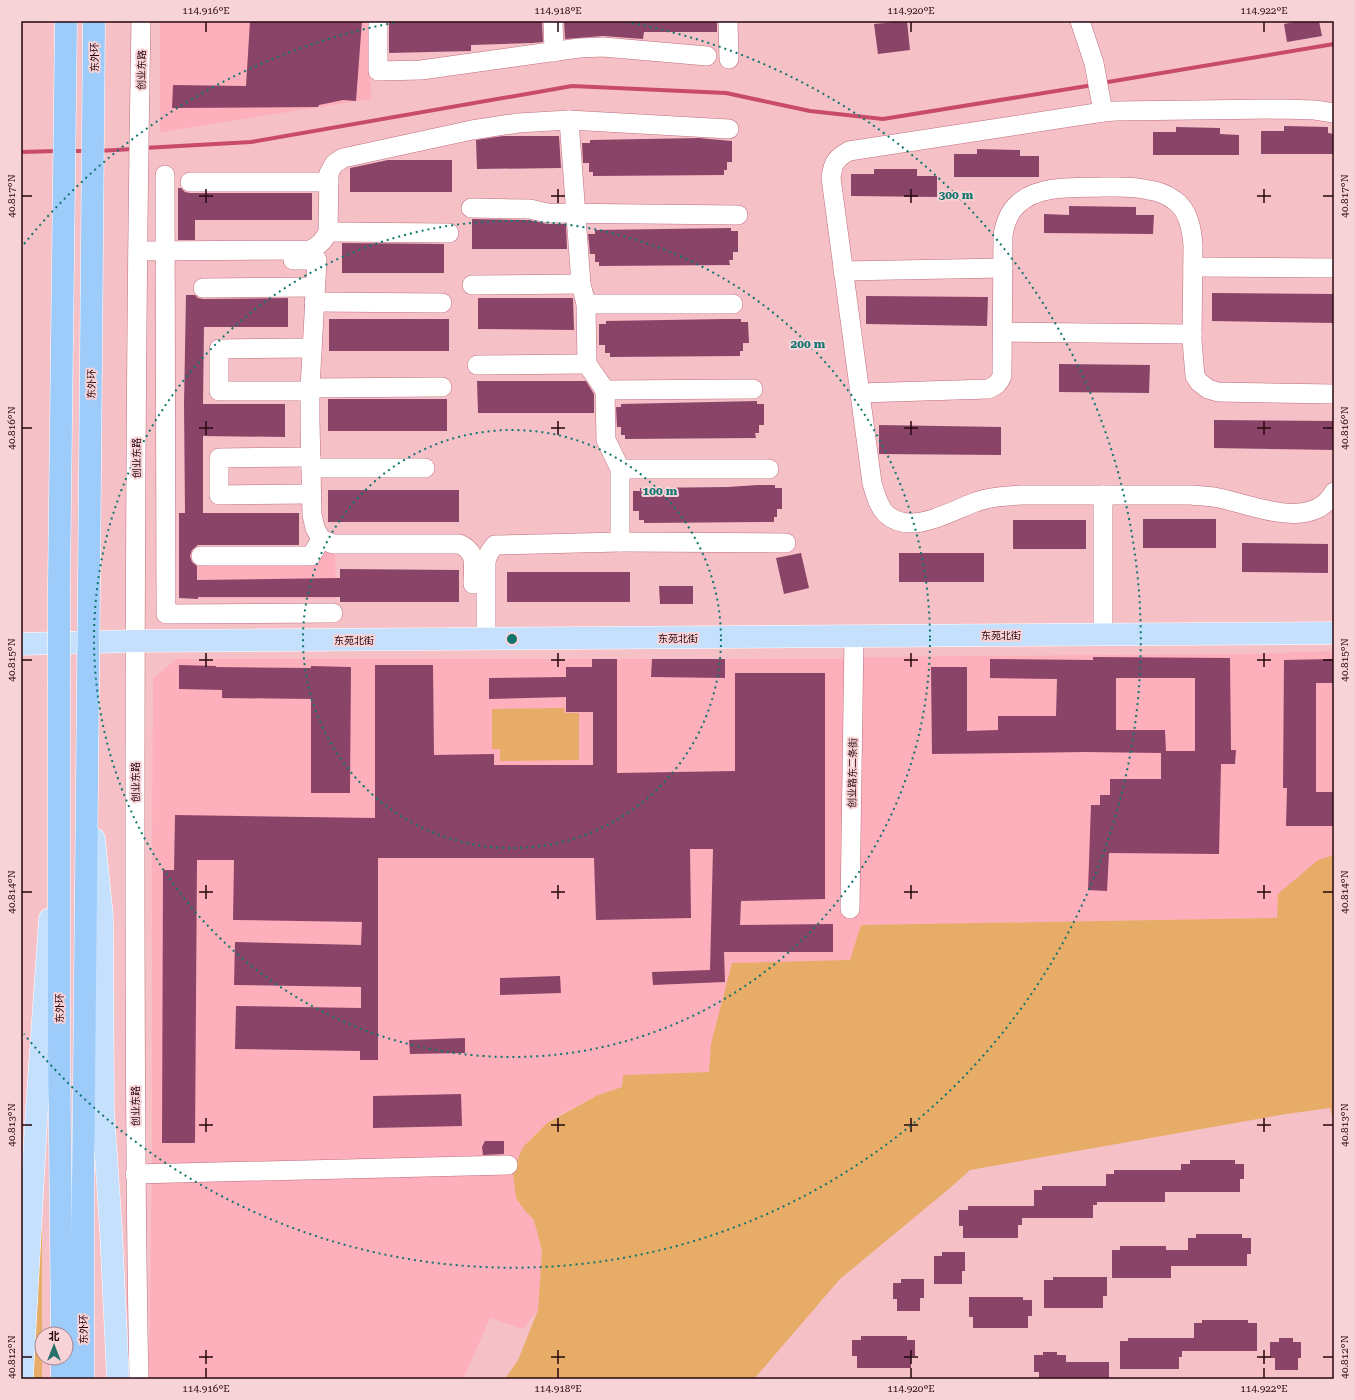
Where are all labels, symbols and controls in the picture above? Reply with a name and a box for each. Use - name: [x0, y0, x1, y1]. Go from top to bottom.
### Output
- text: 114.916°E: [182, 5, 230, 16]
- text: 114.918°E: [534, 5, 582, 16]
- text: 114.920°E: [887, 5, 935, 16]
- text: 114.922°E: [1240, 5, 1288, 16]
- street label: 东外环: [89, 42, 100, 72]
- street label: 创业东路: [136, 50, 147, 90]
- text: 40.817°N: [6, 174, 17, 218]
- text: 40.817°N: [1339, 174, 1350, 218]
- text: 300 m: [939, 188, 974, 202]
- text: 200 m: [791, 337, 826, 351]
- street label: 东外环: [86, 369, 97, 399]
- text: 40.816°N: [6, 406, 17, 450]
- text: 40.816°N: [1339, 406, 1350, 450]
- street label: 创业东路: [131, 438, 142, 478]
- text: 100 m: [643, 484, 678, 498]
- street label: 东苑北街: [981, 630, 1021, 641]
- centre of rings: [505, 632, 519, 646]
- street label: 东苑北街: [658, 633, 698, 644]
- street label: 东苑北街: [334, 635, 374, 646]
- text: 40.815°N: [6, 638, 17, 682]
- text: 40.815°N: [1339, 638, 1350, 682]
- street label: 创业路东二条街: [846, 738, 859, 808]
- street label: 创业东路: [130, 762, 141, 802]
- text: 40.814°N: [6, 870, 17, 914]
- text: 40.814°N: [1339, 870, 1350, 914]
- street label: 东外环: [54, 993, 65, 1023]
- street label: 创业东路: [130, 1086, 141, 1126]
- text: 40.813°N: [6, 1103, 17, 1147]
- text: 40.813°N: [1339, 1103, 1350, 1147]
- street label: 东外环: [78, 1314, 89, 1344]
- north arrow: [34, 1326, 74, 1366]
- text: 北: [49, 1330, 60, 1343]
- text: 40.812°N: [6, 1335, 17, 1379]
- text: 40.812°N: [1339, 1335, 1350, 1379]
- text: 114.916°E: [182, 1383, 230, 1394]
- text: 114.918°E: [534, 1383, 582, 1394]
- text: 114.920°E: [887, 1383, 935, 1394]
- text: 114.922°E: [1240, 1383, 1288, 1394]

